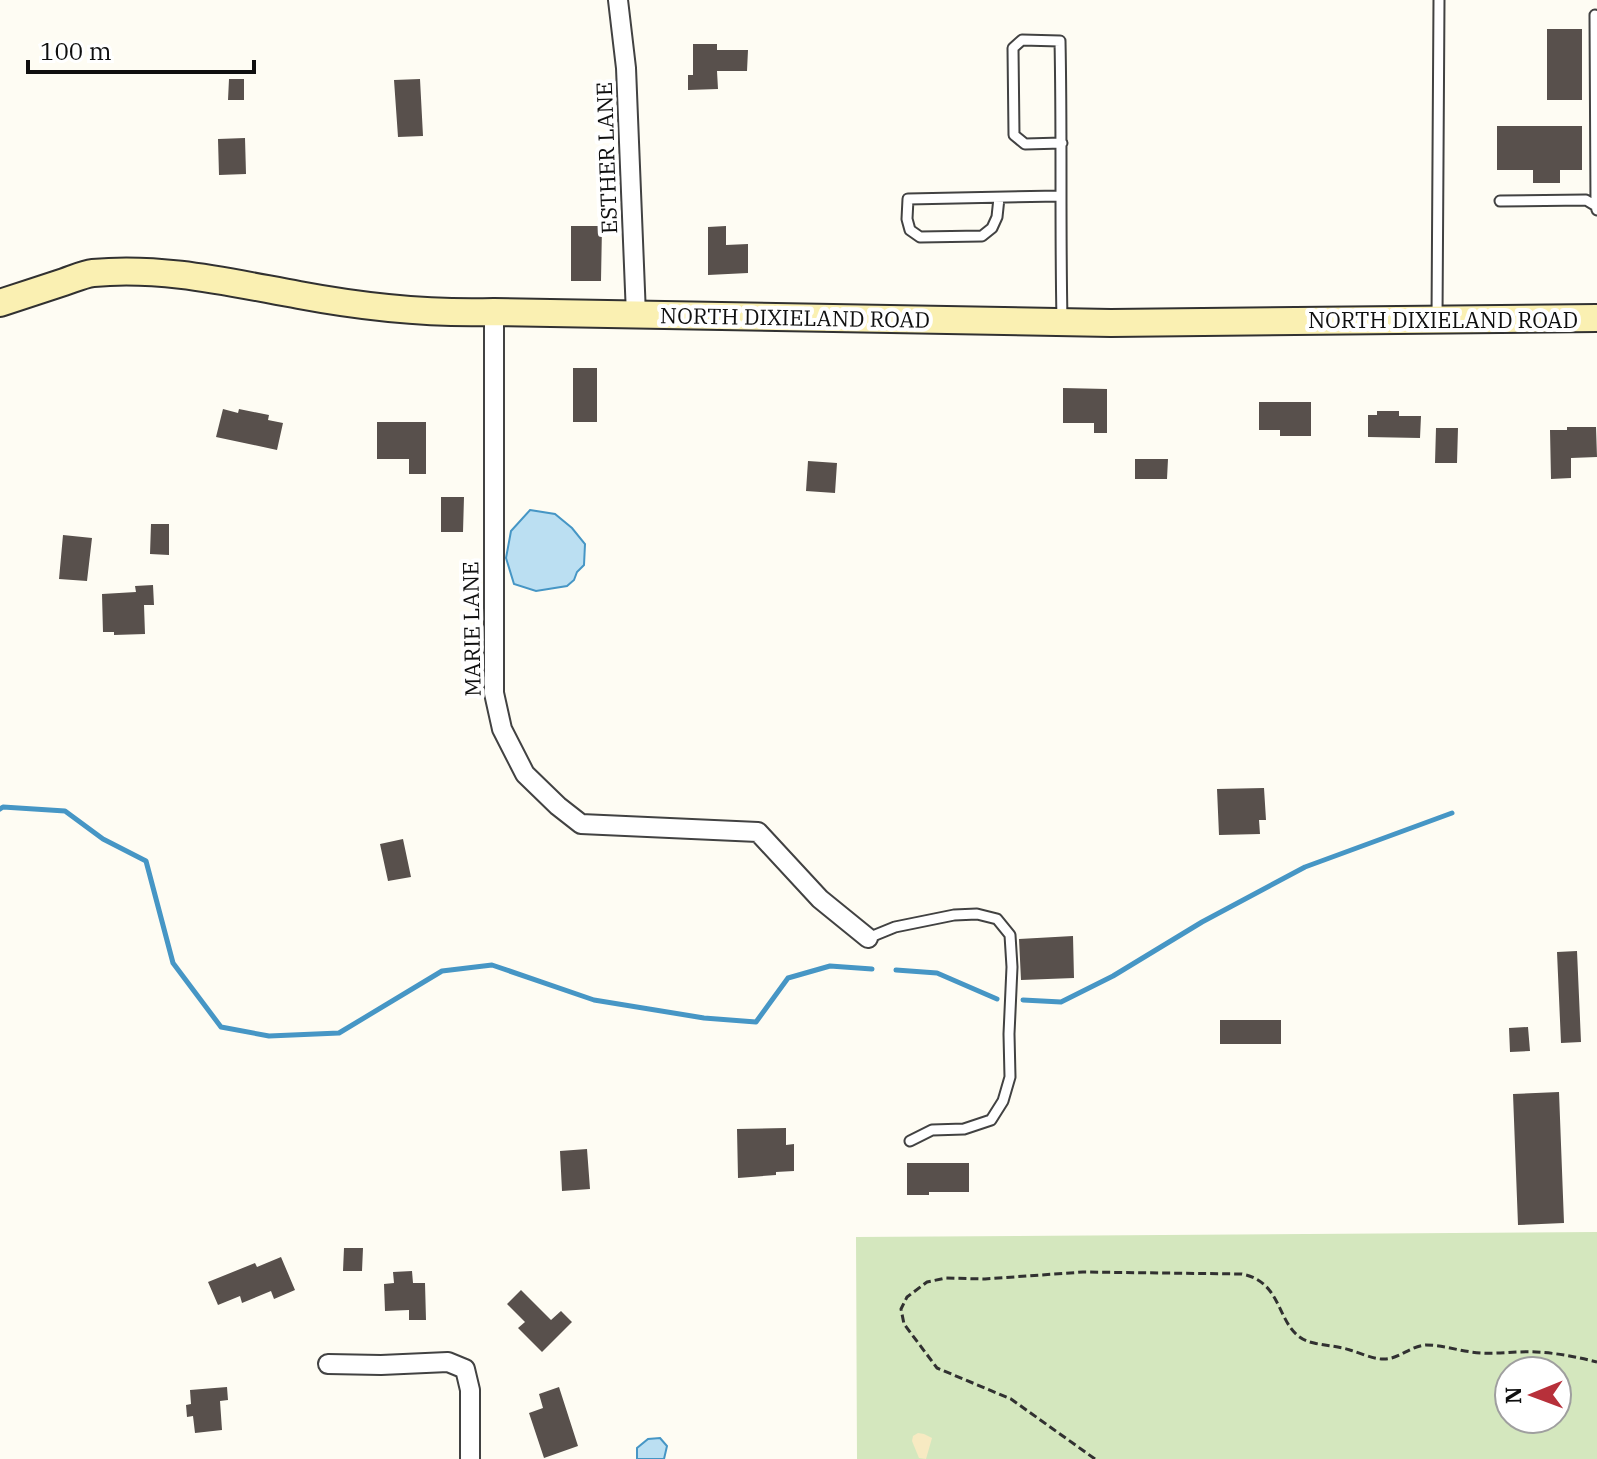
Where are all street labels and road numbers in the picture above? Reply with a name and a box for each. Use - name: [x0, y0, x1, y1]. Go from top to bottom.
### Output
- street label: ESTHER LANE: [589, 82, 623, 234]
- street label: NORTH DIXIELAND ROAD: [660, 300, 930, 334]
- street label: NORTH DIXIELAND ROAD: [1308, 305, 1578, 334]
- street label: MARIE LANE: [455, 561, 487, 697]

